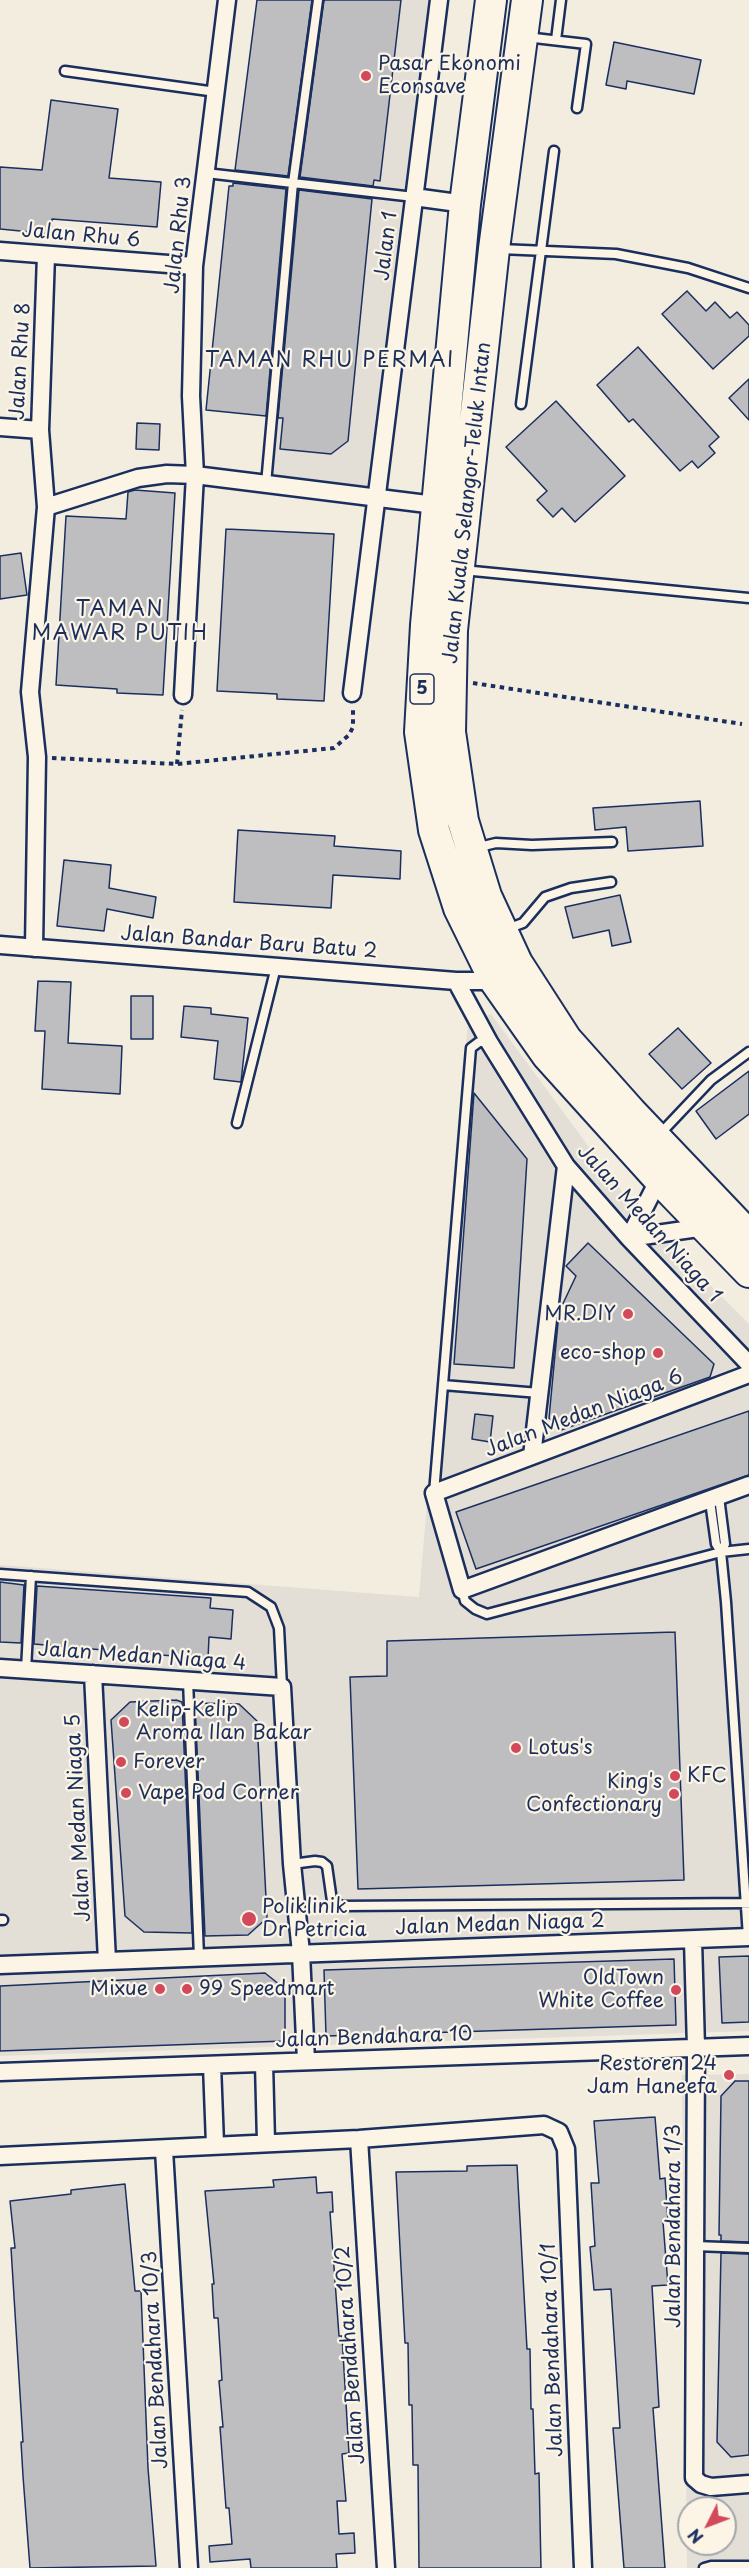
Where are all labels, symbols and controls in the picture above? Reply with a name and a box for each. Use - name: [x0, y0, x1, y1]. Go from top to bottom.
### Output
- place label: Pasar Ekonomi Econsave: [378, 52, 521, 99]
- marker: Pasar Ekonomi Econsave: [359, 69, 373, 83]
- street label: Jalan Rhu 3: [161, 175, 197, 295]
- street label: Jalan 1: [371, 210, 403, 282]
- street label: Jalan Rhu 6: [21, 219, 141, 253]
- street label: Jalan Rhu 8: [6, 302, 36, 420]
- street label: Jalan Kuala Selangor-Teluk Intan: [439, 341, 497, 665]
- district label: TAMAN RHU PERMAI: [206, 348, 454, 374]
- district label: TAMAN MAWAR PUTIH: [31, 597, 209, 647]
- road number: 5: [410, 674, 434, 704]
- street label: Jalan Bandar Baru Batu 2: [120, 922, 378, 964]
- street label: Jalan Medan Niaga 1: [572, 1140, 726, 1308]
- place label: MR.DIY: [544, 1302, 616, 1326]
- marker: MR.DIY: [621, 1307, 635, 1321]
- place label: eco-shop: [560, 1341, 646, 1365]
- marker: eco-shop: [651, 1346, 665, 1360]
- street label: Jalan Medan Niaga 6: [482, 1365, 686, 1463]
- street label: Jalan Medan Niaga 4: [37, 1638, 247, 1676]
- place label: Kelip-Kelip Aroma Ilan Bakar: [136, 1698, 311, 1745]
- street label: Jalan Medan Niaga 5: [62, 1713, 96, 1923]
- marker: Kelip-Kelip Aroma Ilan Bakar: [117, 1715, 131, 1729]
- place label: Lotus's: [528, 1736, 593, 1760]
- marker: Lotus's: [509, 1741, 523, 1755]
- place label: Forever: [133, 1750, 204, 1774]
- marker: Forever: [114, 1755, 128, 1769]
- place label: KFC: [687, 1764, 727, 1788]
- marker: KFC: [668, 1769, 682, 1783]
- place label: King's Confectionary: [526, 1770, 662, 1817]
- place label: Vape Pod Corner: [138, 1781, 299, 1805]
- marker: Vape Pod Corner: [119, 1786, 133, 1800]
- marker: King's Confectionary: [667, 1787, 681, 1801]
- place label: Poliklinik Dr Petricia: [262, 1895, 367, 1942]
- street label: Jalan Medan Niaga 2: [395, 1909, 605, 1941]
- marker: Poliklinik Dr Petricia: [240, 1910, 258, 1928]
- place label: OldTown White Coffee: [538, 1966, 664, 2013]
- place label: Mixue: [90, 1977, 148, 2001]
- place label: 99 Speedmart: [199, 1977, 334, 2001]
- marker: Mixue: [153, 1982, 167, 1996]
- marker: 99 Speedmart: [180, 1982, 194, 1996]
- marker: OldTown White Coffee: [669, 1983, 683, 1997]
- street label: Jalan Bendahara 10: [275, 2023, 473, 2053]
- place label: Restoren 24 Jam Haneefa: [587, 2052, 717, 2099]
- marker: Restoren 24 Jam Haneefa: [722, 2068, 736, 2082]
- street label: Jalan Bendahara 1/3: [662, 2124, 686, 2328]
- street label: Jalan Bendahara 10/1: [537, 2243, 569, 2457]
- street label: Jalan Bendahara 10/2: [331, 2245, 371, 2465]
- street label: Jalan Bendahara 10/3: [138, 2250, 174, 2470]
- north arrow: [677, 2496, 737, 2556]
- text: N: [682, 2524, 708, 2549]

